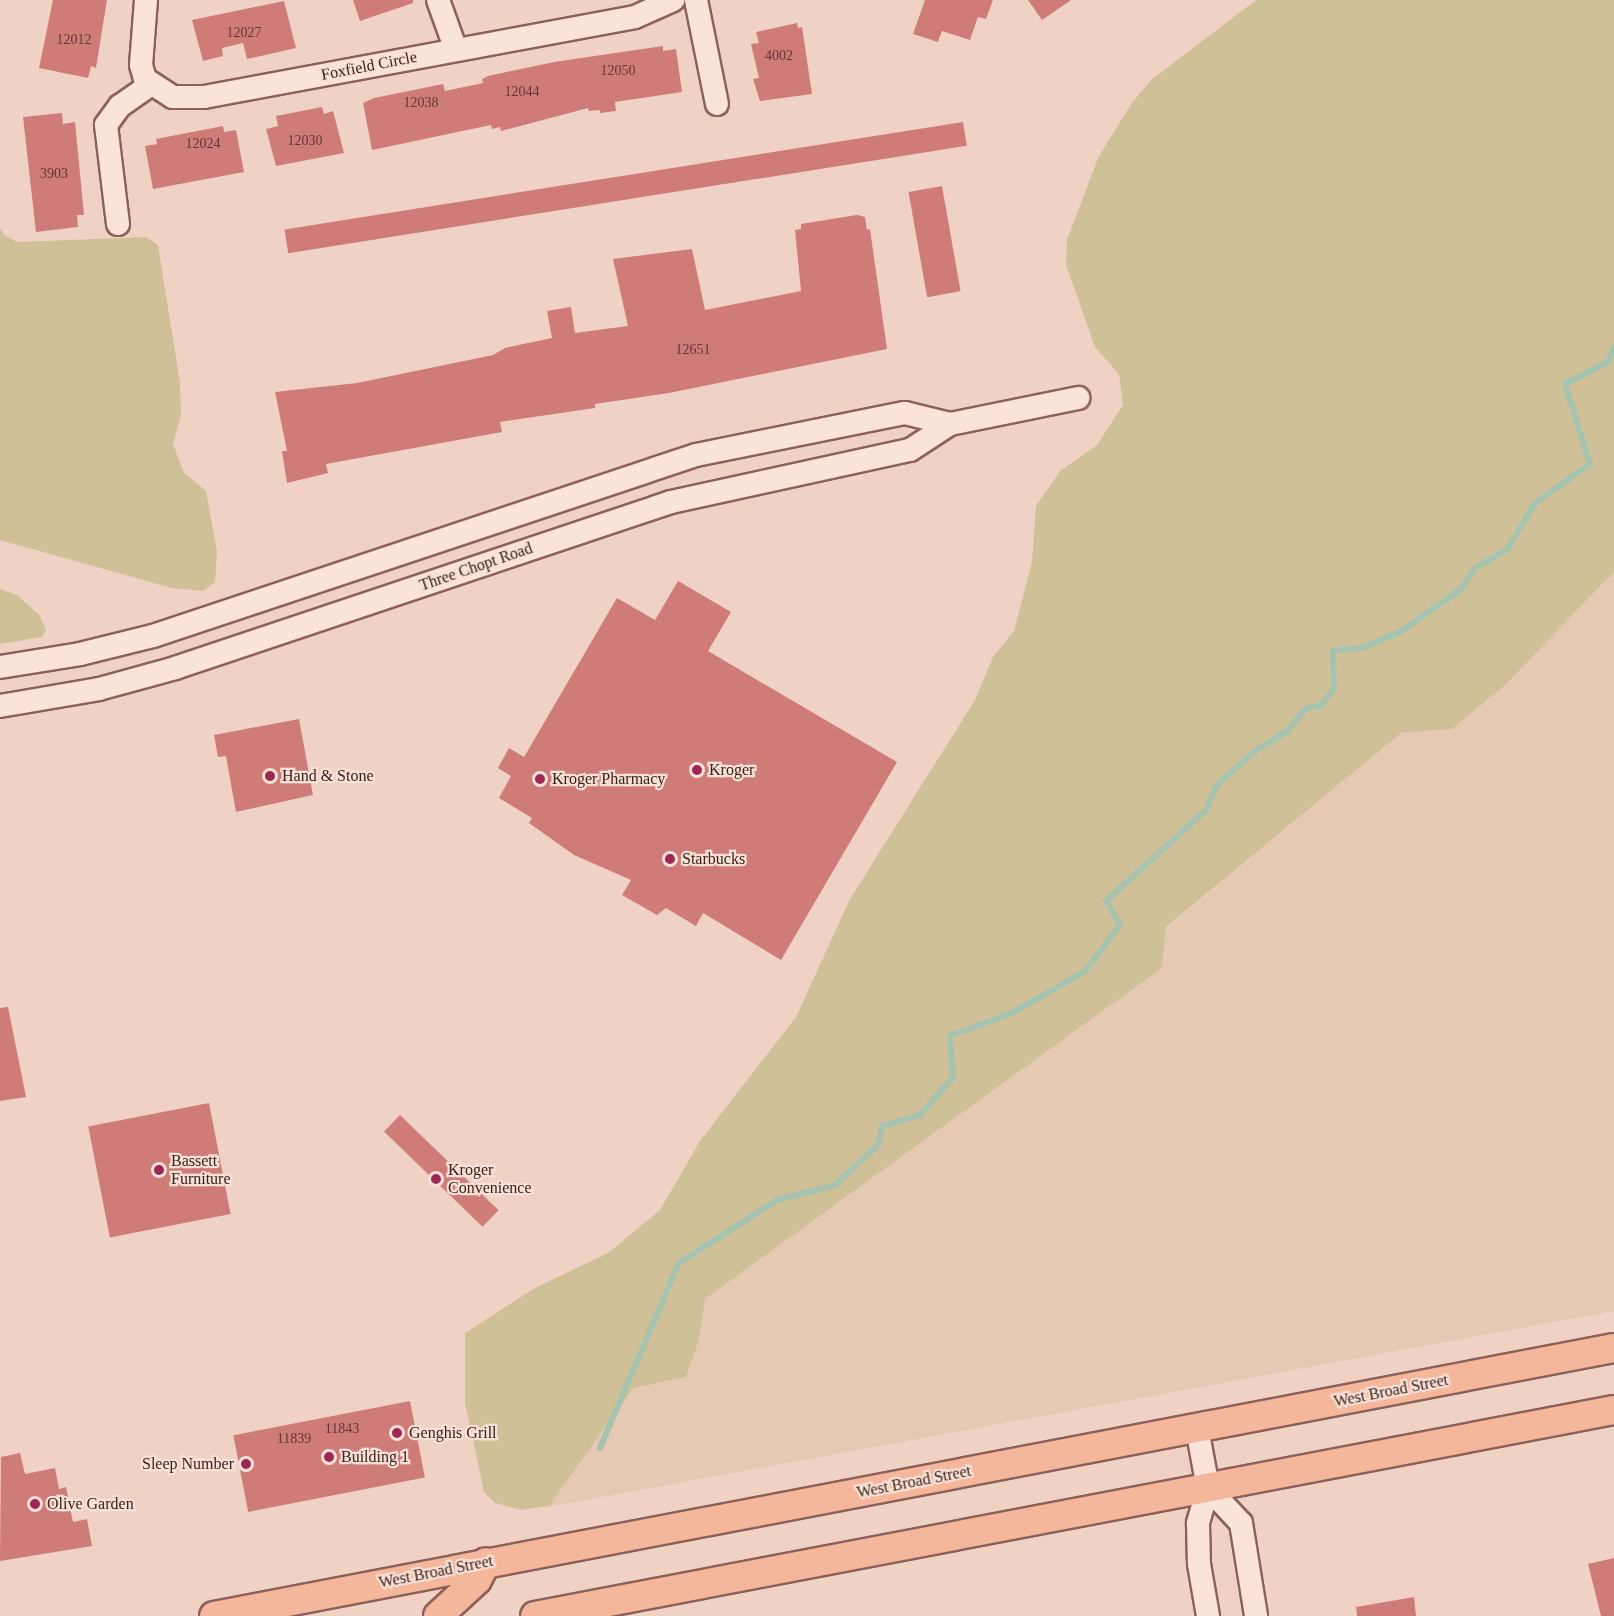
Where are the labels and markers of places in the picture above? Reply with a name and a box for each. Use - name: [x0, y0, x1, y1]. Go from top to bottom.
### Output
- place label: Kroger: [709, 760, 754, 780]
- marker: Kroger: [690, 763, 704, 777]
- place label: Hand & Stone: [282, 766, 374, 786]
- marker: Hand & Stone: [263, 769, 277, 783]
- place label: Kroger Pharmacy: [552, 769, 665, 789]
- marker: Kroger Pharmacy: [533, 772, 547, 786]
- place label: Starbucks: [682, 849, 745, 869]
- marker: Starbucks: [663, 852, 677, 866]
- place label: Bassett Furniture: [171, 1151, 231, 1189]
- place label: Kroger Convenience: [448, 1160, 532, 1198]
- marker: Bassett Furniture: [152, 1163, 166, 1177]
- marker: Kroger Convenience: [429, 1172, 443, 1186]
- place label: Genghis Grill: [409, 1423, 497, 1443]
- marker: Genghis Grill: [390, 1426, 404, 1440]
- place label: Building 1: [341, 1447, 409, 1467]
- marker: Building 1: [322, 1450, 336, 1464]
- place label: Sleep Number: [142, 1454, 234, 1474]
- marker: Sleep Number: [239, 1457, 253, 1471]
- place label: Olive Garden: [47, 1494, 134, 1514]
- marker: Olive Garden: [28, 1497, 42, 1511]

